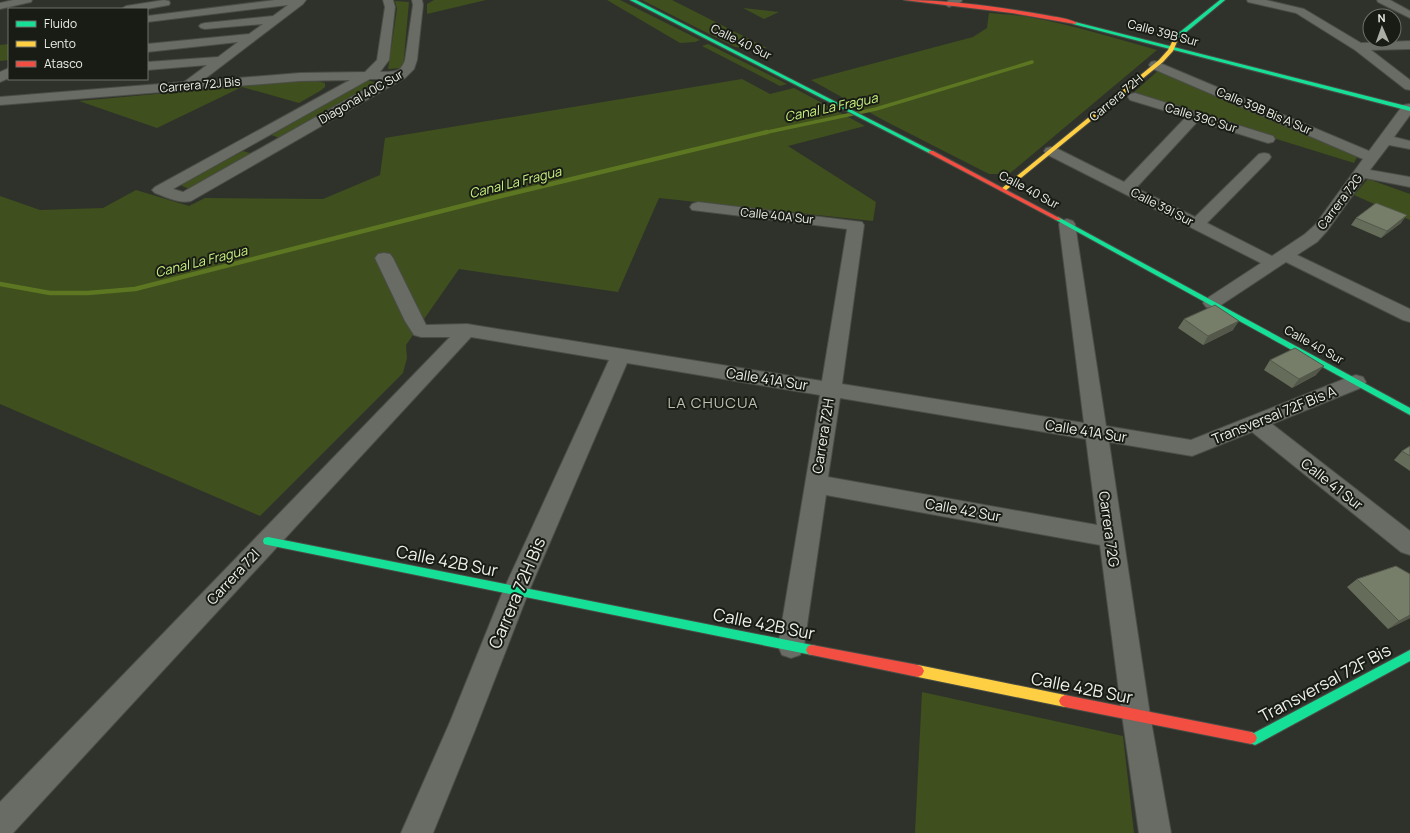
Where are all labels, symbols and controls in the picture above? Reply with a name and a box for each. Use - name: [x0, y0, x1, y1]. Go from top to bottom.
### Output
- legend: [8, 8, 148, 80]
- north arrow: [1362, 8, 1402, 48]
- text: N: [1377, 10, 1386, 25]
- text: Fluido: [44, 15, 77, 32]
- street label: Calle 39B Sur: [1126, 15, 1201, 50]
- street label: Calle 40 Sur: [708, 19, 775, 64]
- text: Lento: [44, 35, 76, 52]
- text: Atasco: [44, 55, 83, 72]
- street label: Diagonal 40C Sur: [315, 65, 407, 128]
- street label: Carrera 72H: [1085, 70, 1146, 125]
- street label: Carrera 72J Bis: [159, 72, 241, 97]
- street label: Calle 39B Bis A Sur: [1214, 83, 1315, 139]
- water label: Canal La Fragua: [783, 88, 880, 126]
- street label: Calle 39C Sur: [1163, 99, 1240, 137]
- water label: Canal La Fragua: [467, 162, 564, 202]
- street label: Calle 40 Sur: [996, 167, 1063, 213]
- street label: Carrera 72G: [1313, 170, 1366, 233]
- street label: Calle 39I Sur: [1128, 183, 1197, 230]
- street label: Calle 40A Sur: [740, 203, 815, 228]
- water label: Canal La Fragua: [153, 241, 250, 281]
- street label: Calle 40 Sur: [1281, 321, 1348, 368]
- street label: Calle 41A Sur: [725, 363, 809, 394]
- street label: Transversal 72F Bis A: [1209, 381, 1339, 448]
- district label: LA CHUCUA: [667, 392, 759, 413]
- street label: Carrera 72H: [807, 397, 838, 475]
- street label: Calle 41A Sur: [1044, 415, 1128, 446]
- street label: Calle 41 Sur: [1297, 453, 1367, 514]
- street label: Carrera 72G: [1095, 490, 1124, 568]
- street label: Calle 42 Sur: [924, 494, 1002, 525]
- street label: Carrera 72H Bis: [483, 534, 550, 652]
- street label: Calle 42B Sur: [394, 539, 500, 582]
- street label: Carrera 72I: [202, 545, 263, 609]
- street label: Calle 42B Sur: [711, 602, 817, 645]
- street label: Transversal 72F Bis: [1255, 638, 1395, 727]
- street label: Calle 42B Sur: [1029, 666, 1135, 709]

